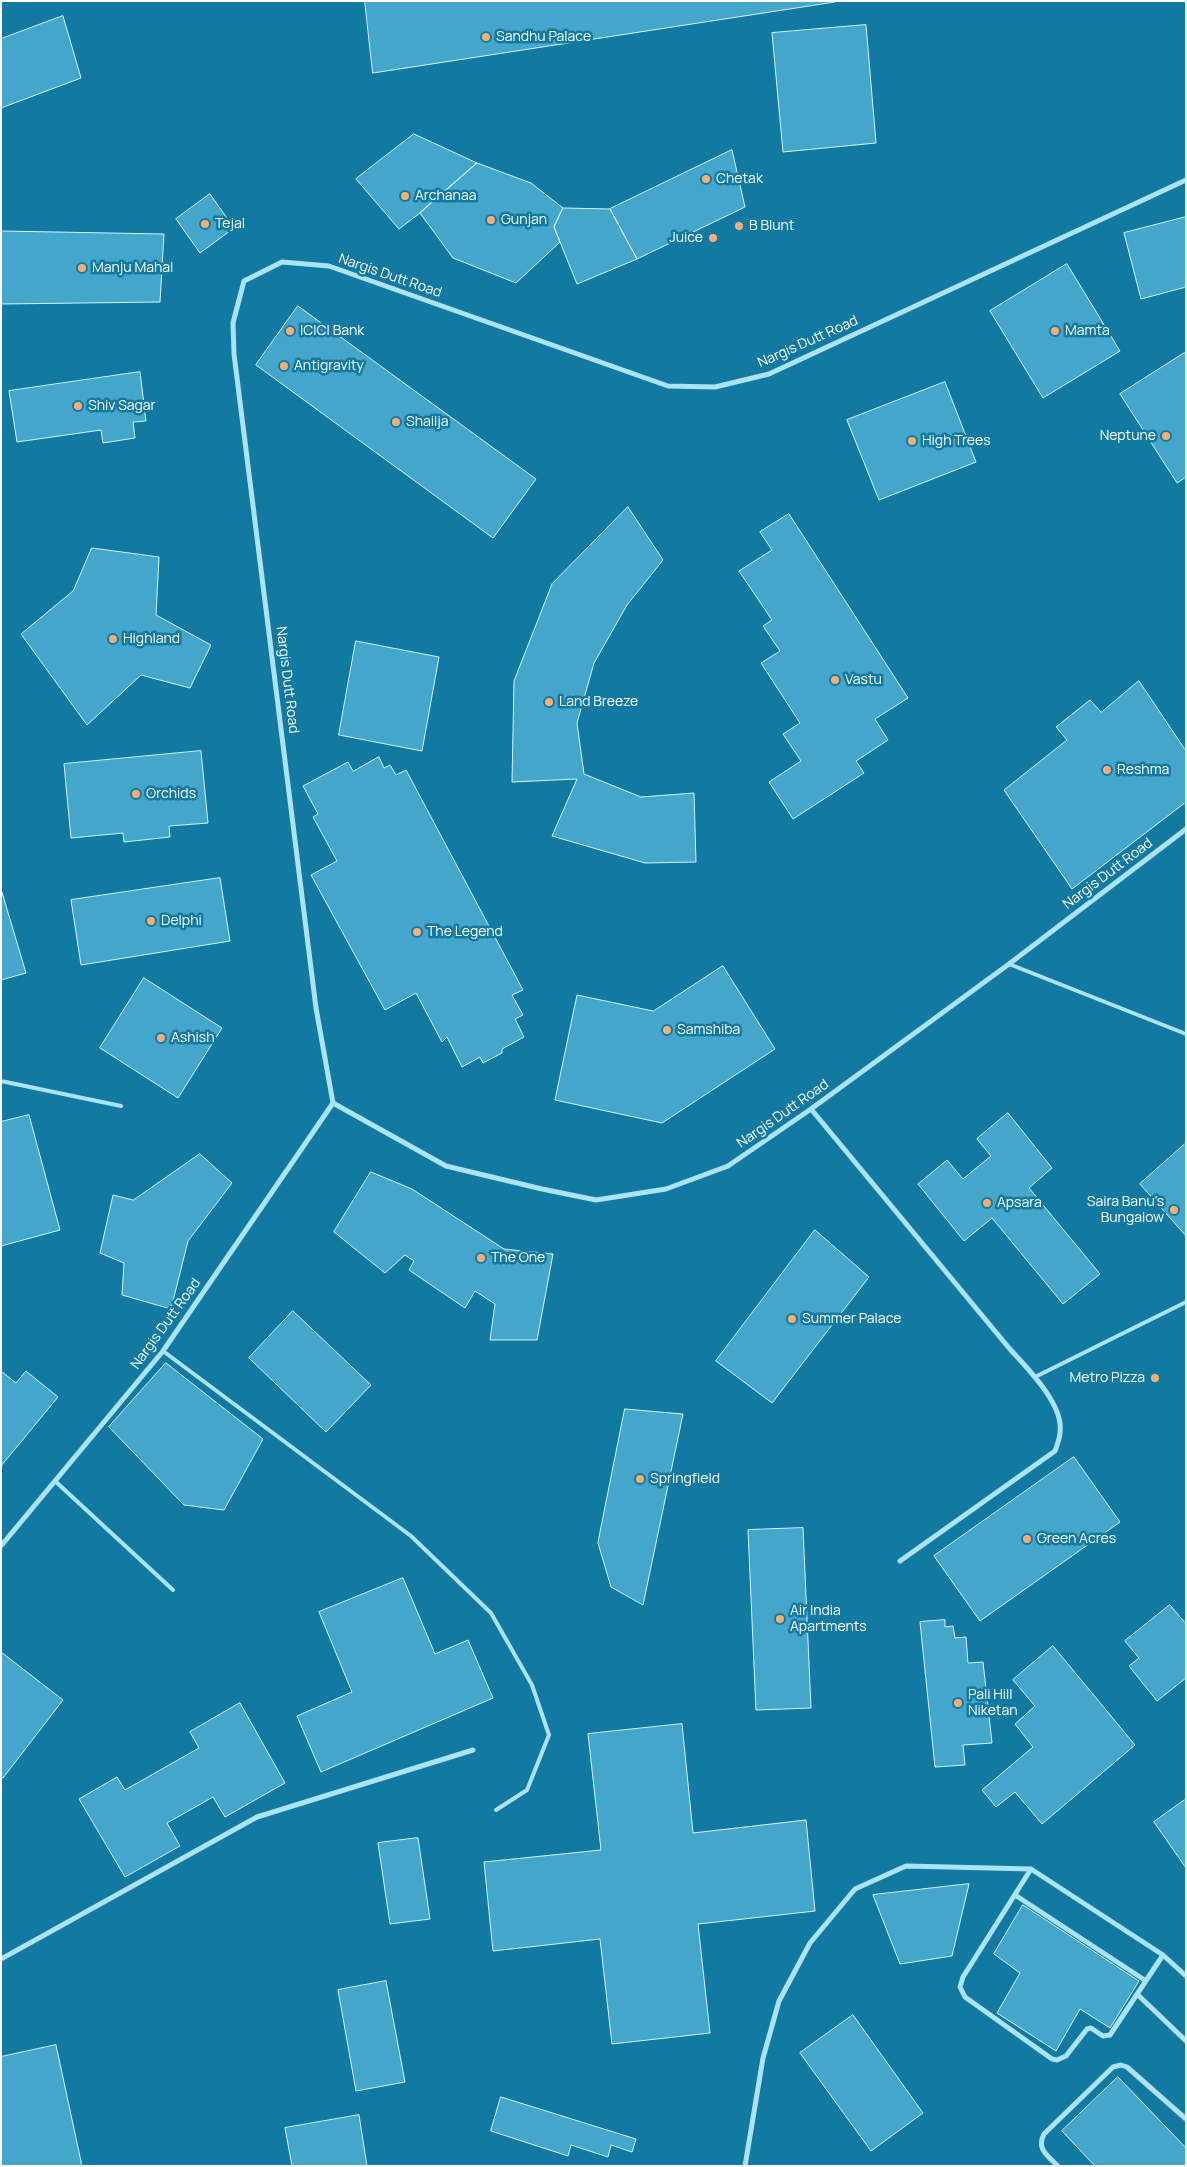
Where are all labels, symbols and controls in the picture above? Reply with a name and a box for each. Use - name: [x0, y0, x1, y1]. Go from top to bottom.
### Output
- place label: Sandhu Palace: [496, 29, 591, 45]
- marker: Sandhu Palace: [480, 31, 492, 43]
- place label: Chetak: [716, 171, 763, 187]
- marker: Chetak: [700, 173, 712, 185]
- place label: Archanaa: [415, 188, 476, 204]
- marker: Archanaa: [399, 190, 411, 202]
- place label: Gunjan: [501, 212, 547, 228]
- marker: Gunjan: [485, 214, 497, 226]
- place label: Tejal: [215, 216, 245, 232]
- marker: Tejal: [199, 218, 211, 230]
- place label: B Blunt: [749, 218, 794, 234]
- marker: B Blunt: [733, 220, 745, 232]
- place label: Juice: [669, 230, 703, 246]
- marker: Juice: [707, 232, 719, 244]
- street label: Nargis Dutt Road: [336, 250, 444, 302]
- place label: Manju Mahal: [92, 260, 173, 276]
- marker: Manju Mahal: [76, 262, 88, 274]
- street label: Nargis Dutt Road: [755, 312, 861, 372]
- place label: ICICI Bank: [300, 323, 364, 339]
- place label: Mamta: [1065, 323, 1110, 339]
- marker: ICICI Bank: [284, 325, 296, 337]
- marker: Mamta: [1049, 325, 1061, 337]
- place label: Antigravity: [294, 358, 364, 374]
- marker: Antigravity: [278, 360, 290, 372]
- place label: Shiv Sagar: [88, 398, 156, 414]
- marker: Shiv Sagar: [72, 400, 84, 412]
- place label: Shailja: [406, 414, 449, 430]
- marker: Shailja: [390, 416, 402, 428]
- place label: Neptune: [1100, 428, 1156, 444]
- marker: Neptune: [1160, 430, 1172, 442]
- place label: High Trees: [922, 433, 991, 449]
- marker: High Trees: [906, 435, 918, 447]
- street label: Nargis Dutt Road: [272, 625, 302, 735]
- place label: Highland: [123, 631, 180, 647]
- marker: Highland: [107, 633, 119, 645]
- place label: Vastu: [845, 672, 882, 688]
- marker: Vastu: [829, 674, 841, 686]
- place label: Land Breeze: [559, 694, 638, 710]
- marker: Land Breeze: [543, 696, 555, 708]
- place label: Reshma: [1117, 762, 1169, 778]
- marker: Reshma: [1101, 764, 1113, 776]
- place label: Orchids: [146, 786, 196, 802]
- marker: Orchids: [130, 788, 142, 800]
- street label: Nargis Dutt Road: [1060, 835, 1156, 913]
- place label: Delphi: [161, 913, 202, 929]
- marker: Delphi: [145, 915, 157, 927]
- place label: The Legend: [427, 924, 503, 940]
- marker: The Legend: [411, 926, 423, 938]
- place label: Samshiba: [677, 1022, 740, 1038]
- marker: Samshiba: [661, 1024, 673, 1036]
- place label: Ashish: [171, 1030, 214, 1046]
- marker: Ashish: [155, 1032, 167, 1044]
- street label: Nargis Dutt Road: [734, 1076, 832, 1152]
- place label: Saira Banu's Bungalow: [1087, 1194, 1164, 1226]
- place label: Apsara: [997, 1195, 1042, 1211]
- marker: Apsara: [981, 1197, 993, 1209]
- marker: Saira Banu's Bungalow: [1168, 1204, 1180, 1216]
- place label: The One: [491, 1250, 545, 1266]
- marker: The One: [475, 1252, 487, 1264]
- street label: Nargis Dutt Road: [127, 1275, 205, 1373]
- place label: Summer Palace: [802, 1311, 901, 1327]
- marker: Summer Palace: [786, 1313, 798, 1325]
- place label: Metro Pizza: [1070, 1370, 1145, 1386]
- marker: Metro Pizza: [1149, 1372, 1161, 1384]
- place label: Springfield: [650, 1471, 720, 1487]
- marker: Springfield: [634, 1473, 646, 1485]
- place label: Green Acres: [1037, 1531, 1116, 1547]
- marker: Green Acres: [1021, 1533, 1033, 1545]
- place label: Air India Apartments: [790, 1603, 867, 1635]
- marker: Air India Apartments: [774, 1613, 786, 1625]
- place label: Pali Hill Niketan: [968, 1687, 1018, 1720]
- marker: Pali Hill Niketan: [952, 1697, 964, 1709]

